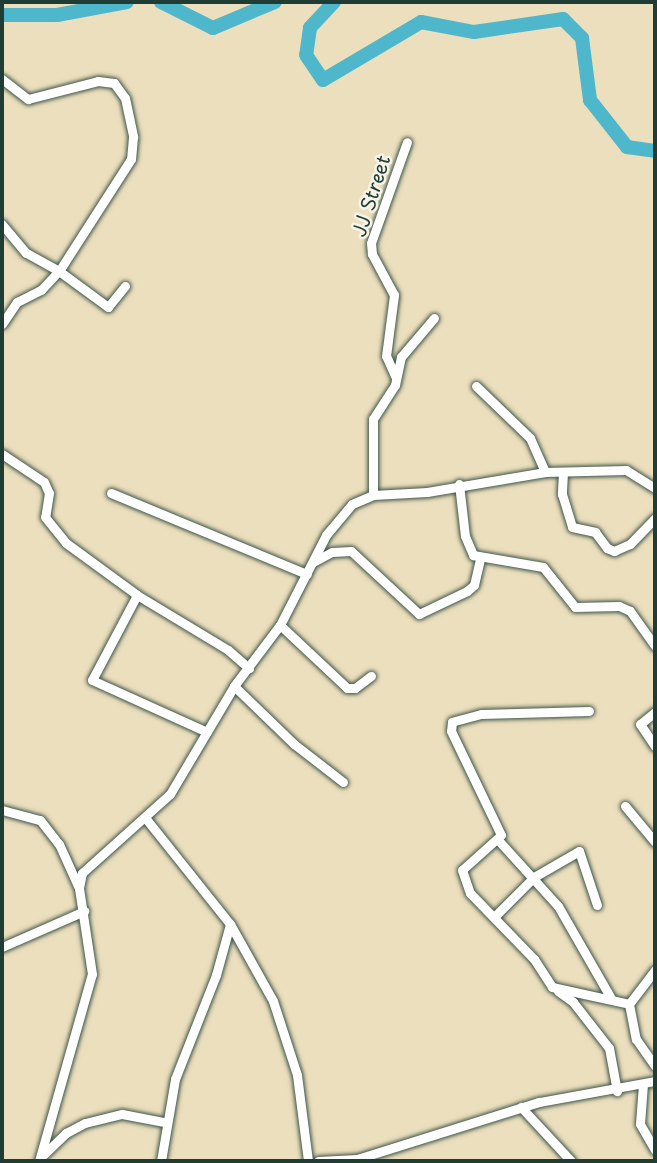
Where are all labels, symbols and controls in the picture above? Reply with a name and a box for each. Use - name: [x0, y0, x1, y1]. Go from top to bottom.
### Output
- street label: JJ Street: [347, 152, 395, 240]

